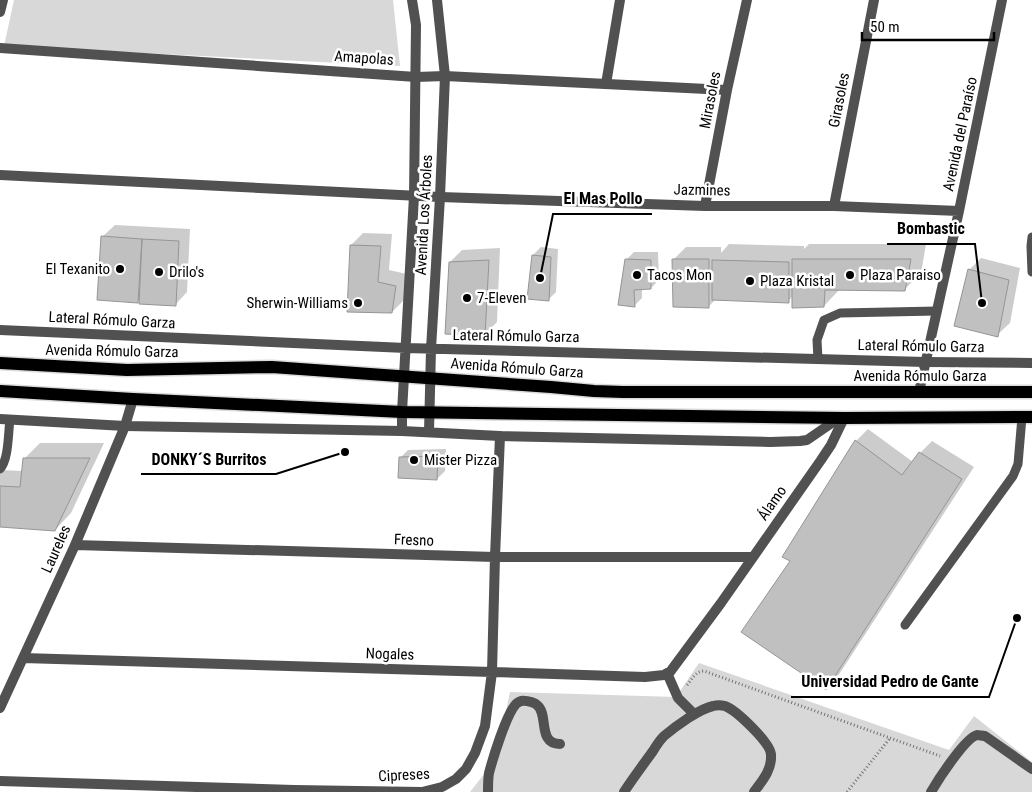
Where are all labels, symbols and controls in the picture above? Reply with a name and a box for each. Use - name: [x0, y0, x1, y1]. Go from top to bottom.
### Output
- scale bar: [862, 10, 994, 42]
- text: 50 m: [870, 18, 900, 36]
- street label: Amapolas: [334, 47, 394, 69]
- street label: Mirasoles: [696, 70, 724, 130]
- street label: Girasoles: [825, 71, 853, 129]
- street label: Avenida del Paraíso: [939, 75, 981, 193]
- street label: Avenida Los Árboles: [412, 154, 436, 276]
- street label: Jazmines: [673, 181, 731, 199]
- callout: El Mas Pollo: [553, 183, 652, 214]
- text: El Mas Pollo: [563, 189, 643, 208]
- callout: Bombastic: [887, 213, 975, 244]
- text: Bombastic: [897, 219, 965, 238]
- place label: El Texanito: [46, 260, 110, 278]
- marker: El Texanito: [114, 263, 126, 275]
- place label: Drilo's: [169, 263, 205, 281]
- marker: Drilo's: [153, 266, 165, 278]
- place label: Tacos Mon: [647, 266, 712, 284]
- place label: Plaza Paraiso: [860, 266, 941, 284]
- marker: Tacos Mon: [631, 269, 643, 281]
- marker: Plaza Paraiso: [844, 269, 856, 281]
- place label: Plaza Kristal: [760, 272, 834, 290]
- marker: Plaza Kristal: [744, 275, 756, 287]
- place label: 7-Eleven: [477, 289, 527, 307]
- marker: 7-Eleven: [461, 292, 473, 304]
- place label: Sherwin-Williams: [247, 294, 348, 312]
- marker: Sherwin-Williams: [352, 297, 364, 309]
- street label: Lateral Rómulo Garza: [48, 308, 176, 332]
- street label: Lateral Rómulo Garza: [452, 326, 580, 346]
- street label: Lateral Rómulo Garza: [857, 336, 985, 356]
- street label: Avenida Rómulo Garza: [45, 341, 179, 361]
- street label: Avenida Rómulo Garza: [450, 354, 584, 382]
- street label: Avenida Rómulo Garza: [853, 367, 987, 385]
- callout: DONKY´S Burritos: [141, 443, 276, 474]
- text: DONKY´S Burritos: [151, 450, 267, 469]
- place label: Mister Pizza: [424, 451, 497, 469]
- marker: Mister Pizza: [408, 454, 420, 466]
- street label: Álamo: [754, 482, 790, 524]
- street label: Laureles: [38, 522, 75, 576]
- street label: Fresno: [394, 530, 434, 550]
- street label: Nogales: [365, 644, 415, 664]
- callout: Universidad Pedro de Gante: [791, 666, 989, 697]
- text: Universidad Pedro de Gante: [801, 672, 979, 691]
- street label: Cipreses: [378, 765, 430, 785]

